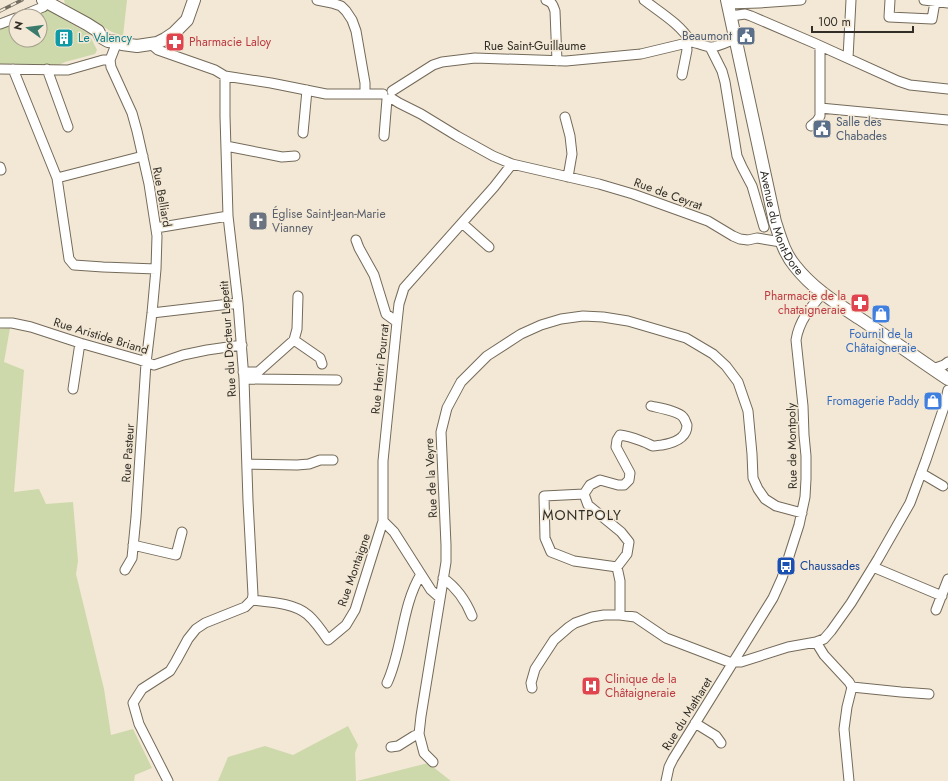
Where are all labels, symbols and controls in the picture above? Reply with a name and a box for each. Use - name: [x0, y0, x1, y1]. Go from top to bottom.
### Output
- north arrow: [8, 8, 48, 48]
- scale bar: [812, 8, 913, 34]
- text: 100 m: [818, 13, 851, 31]
- text: N: [9, 19, 27, 32]
- public building icon: Beaumont: [735, 25, 757, 47]
- building icon: Le Valency: [53, 27, 75, 49]
- place label: Beaumont: [682, 27, 732, 45]
- place label: Le Valency: [78, 29, 133, 47]
- pharmacy icon: Pharmacie Laloy: [164, 31, 186, 53]
- place label: Pharmacie Laloy: [189, 33, 272, 51]
- street label: Rue Saint-Guillaume: [484, 37, 586, 55]
- place label: Salle des Chabades: [836, 113, 887, 145]
- public building icon: Salle des Chabades: [811, 118, 833, 140]
- street label: Rue Belliard: [148, 165, 176, 229]
- street label: Avenue du Mont-Dore: [755, 169, 808, 279]
- street label: Rue de Ceyrat: [631, 173, 705, 215]
- place label: Église Saint-Jean-Marie Vianney: [272, 205, 386, 237]
- church icon: Église Saint-Jean-Marie Vianney: [247, 210, 269, 232]
- street label: Rue du Docteur Lepetit: [215, 280, 241, 398]
- place label: Pharmacie de la chataigneraie: [764, 287, 846, 319]
- pharmacy icon: Pharmacie de la chataigneraie: [849, 292, 871, 314]
- shop icon: Fournil de la Châtaigneraie: [870, 303, 892, 325]
- street label: Rue Aristide Briand: [51, 313, 151, 359]
- street label: Rue Henri Pourrat: [366, 323, 394, 415]
- place label: Fournil de la Châtaigneraie: [846, 325, 916, 357]
- shop icon: Fromagerie Paddy: [922, 390, 944, 412]
- place label: Fromagerie Paddy: [827, 392, 920, 410]
- street label: Rue de Montpoly: [782, 402, 802, 489]
- street label: Rue Pasteur: [117, 422, 139, 483]
- street label: Rue de la Veyre: [420, 438, 442, 518]
- district label: MONTPOLY: [542, 505, 622, 525]
- street label: Rue Montaigne: [333, 531, 375, 609]
- bus stop icon: Chaussades: [775, 555, 797, 577]
- place label: Chaussades: [800, 557, 860, 575]
- place label: Clinique de la Châtaigneraie: [605, 670, 677, 702]
- street label: Rue du Matharet: [657, 674, 717, 754]
- hospital icon: Clinique de la Châtaigneraie: [580, 675, 602, 697]

